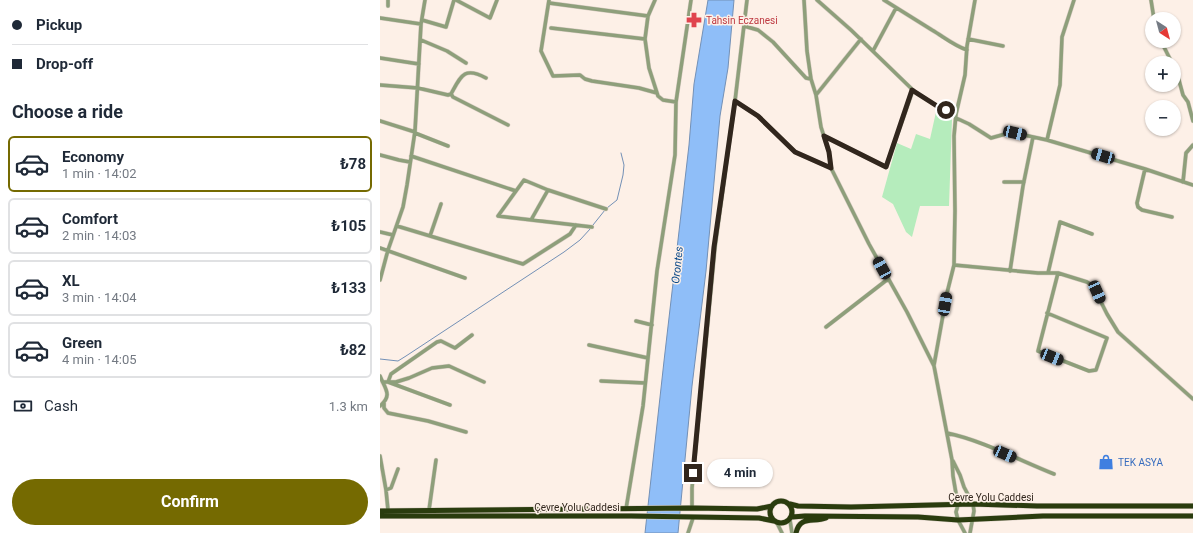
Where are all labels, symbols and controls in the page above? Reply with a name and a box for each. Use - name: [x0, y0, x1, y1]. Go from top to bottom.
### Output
- pharmacy icon: Tahsin Eczanesi: [685, 11, 703, 29]
- north arrow: [1145, 12, 1181, 48]
- map controls: [1145, 12, 1181, 136]
- place label: Tahsin Eczanesi: [706, 15, 778, 26]
- text: Pickup: [36, 16, 82, 34]
- text: Drop-off: [36, 55, 93, 73]
- button: +: [1145, 56, 1181, 92]
- button: −: [1145, 100, 1181, 136]
- text: Choose a ride: [12, 101, 123, 122]
- route start: [937, 101, 955, 119]
- car: [1002, 124, 1028, 142]
- icon: car: [14, 146, 50, 182]
- car: [1090, 147, 1116, 165]
- text: Economy: [62, 148, 124, 166]
- text: ₺78: [340, 155, 366, 173]
- text: 1 min · 14:02: [62, 166, 137, 181]
- icon: car: [14, 208, 50, 244]
- text: Comfort: [62, 210, 118, 228]
- text: ₺105: [331, 217, 366, 235]
- text: 2 min · 14:03: [62, 228, 137, 243]
- water label: Orontes: [669, 245, 686, 284]
- car: [871, 255, 893, 281]
- icon: car: [14, 270, 50, 306]
- text: XL: [62, 272, 80, 290]
- text: ₺133: [331, 279, 366, 297]
- car: [1087, 279, 1107, 305]
- text: 3 min · 14:04: [62, 290, 137, 305]
- car: [937, 291, 953, 317]
- icon: car: [14, 332, 50, 368]
- text: Green: [62, 334, 102, 352]
- text: ₺82: [340, 341, 366, 359]
- car: [1039, 347, 1065, 367]
- text: 4 min · 14:05: [62, 352, 137, 367]
- icon: cash: [12, 395, 34, 417]
- text: Cash: [44, 397, 78, 415]
- text: 1.3 km: [329, 399, 368, 414]
- car: [992, 444, 1018, 464]
- shop icon: TEK ASYA: [1097, 453, 1115, 471]
- place label: TEK ASYA: [1118, 457, 1163, 468]
- callout: 4 min: [707, 459, 773, 487]
- route end: [684, 464, 702, 482]
- text: 4 min: [724, 465, 756, 480]
- button: Confirm: [12, 479, 368, 525]
- street label: Çevre Yolu Caddesi: [948, 492, 1034, 503]
- street label: Çevre Yolu Caddesi: [534, 502, 620, 513]

